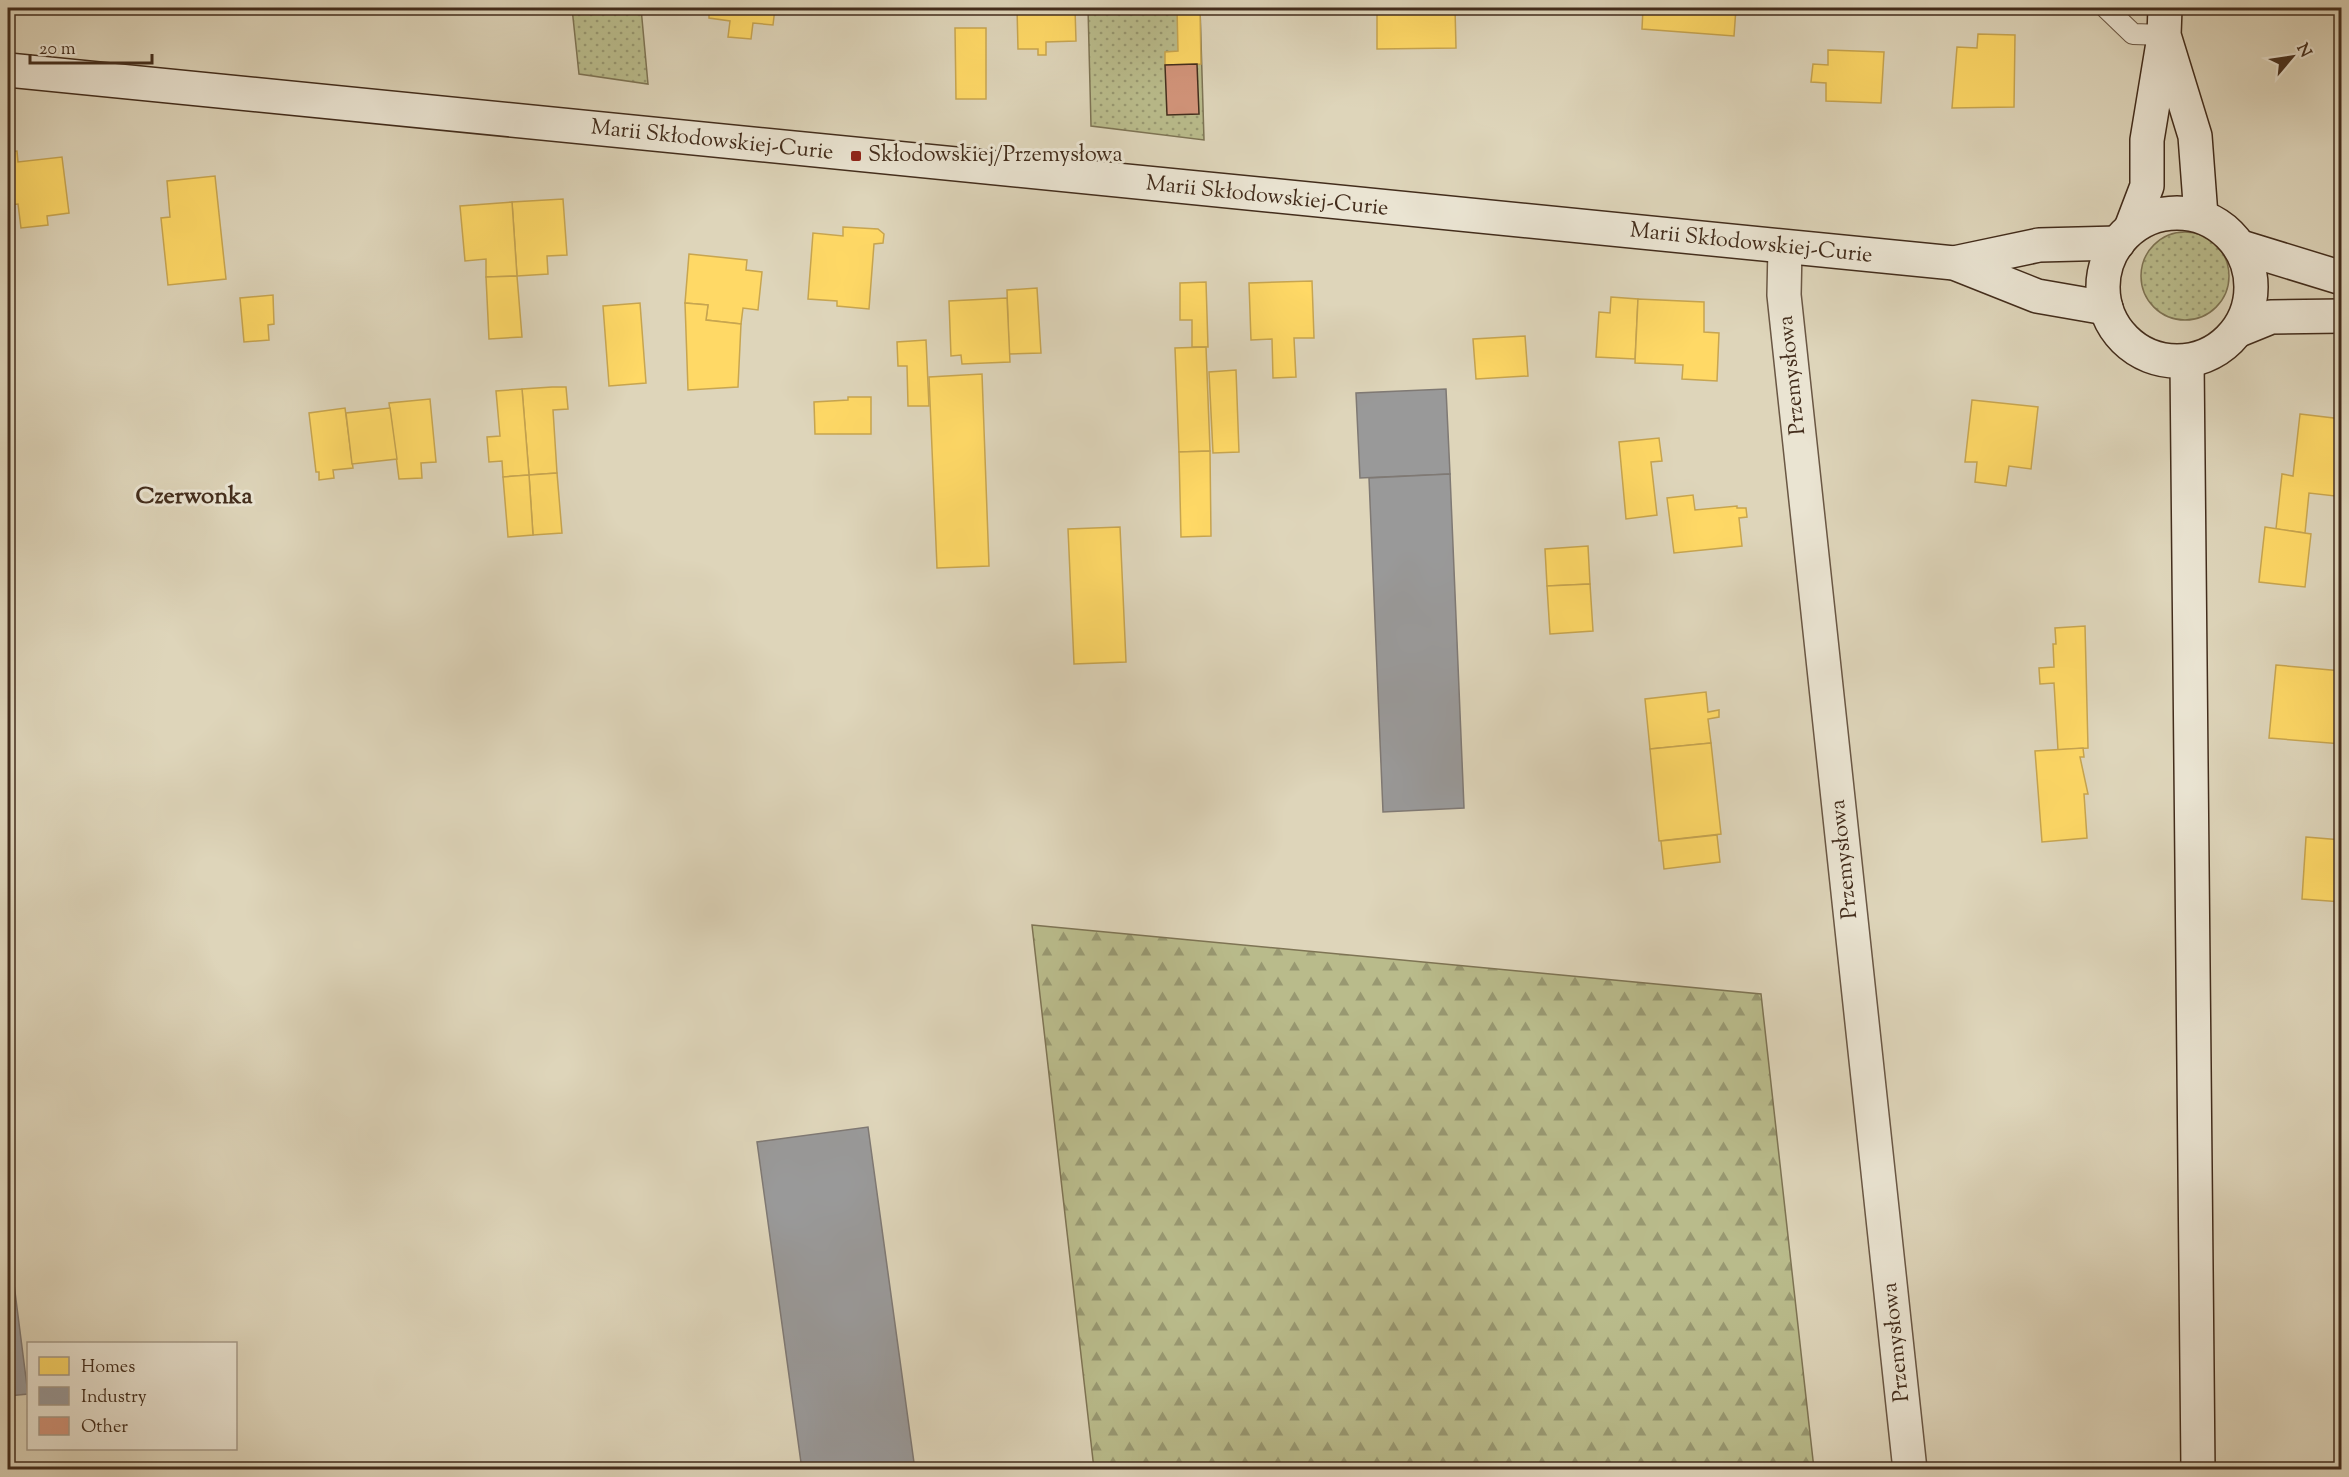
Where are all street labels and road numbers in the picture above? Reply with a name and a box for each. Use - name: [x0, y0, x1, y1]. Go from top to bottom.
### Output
- street label: Marii Skłodowskiej-Curie: [589, 112, 835, 170]
- street label: Marii Skłodowskiej-Curie: [1144, 168, 1390, 226]
- street label: Marii Skłodowskiej-Curie: [1628, 215, 1874, 273]
- street label: Przemysłowa: [1771, 314, 1815, 436]
- street label: Przemysłowa: [1823, 798, 1867, 920]
- street label: Przemysłowa: [1875, 1281, 1919, 1403]

